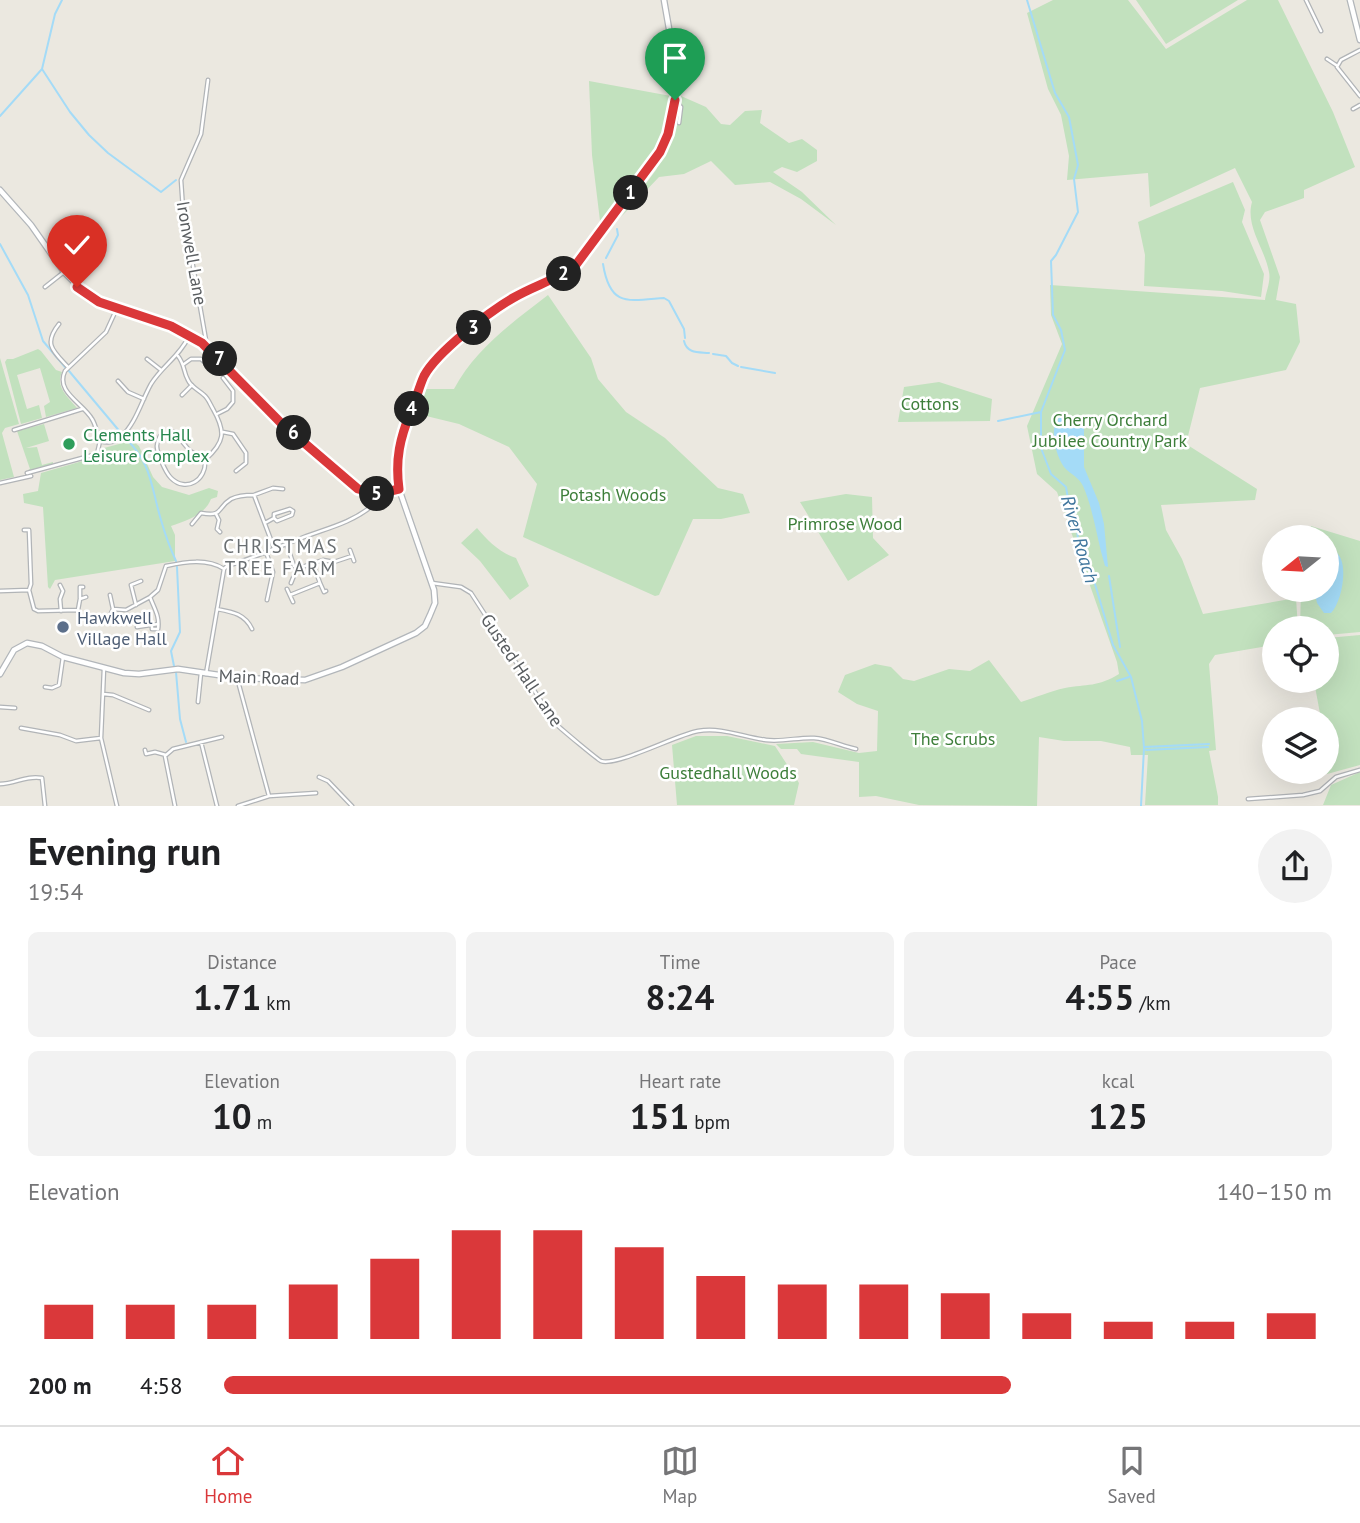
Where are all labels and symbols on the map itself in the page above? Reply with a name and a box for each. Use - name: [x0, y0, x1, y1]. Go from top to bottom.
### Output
- pin: [645, 28, 705, 100]
- pin: 1: [614, 176, 648, 210]
- street label: Ironwell Lane: [172, 199, 212, 307]
- pin: [47, 215, 107, 287]
- pin: 2: [546, 256, 582, 292]
- pin: 3: [456, 310, 491, 346]
- pin: 7: [202, 342, 238, 376]
- pin: 4: [394, 392, 430, 426]
- park label: Cottons: [901, 392, 959, 415]
- park label: Cherry Orchard Jubilee Country Park: [1032, 408, 1188, 452]
- pin: 6: [276, 416, 312, 450]
- place label: Clements Hall Leisure Complex: [83, 423, 209, 467]
- marker: Clements Hall Leisure Complex: [61, 436, 77, 452]
- pin: 5: [360, 476, 394, 512]
- park label: Potash Woods: [560, 483, 666, 506]
- water label: River Roach: [1056, 492, 1104, 586]
- park label: Primrose Wood: [787, 512, 903, 535]
- north arrow: [1262, 525, 1339, 602]
- district label: CHRISTMAS TREE FARM: [223, 534, 339, 580]
- place label: Hawkwell Village Hall: [76, 606, 167, 650]
- street label: Gusted Hall Lane: [476, 609, 568, 731]
- marker: Hawkwell Village Hall: [55, 619, 71, 635]
- street label: Main Road: [218, 664, 300, 690]
- park label: The Scrubs: [911, 727, 995, 750]
- park label: Gustedhall Woods: [659, 761, 797, 784]

